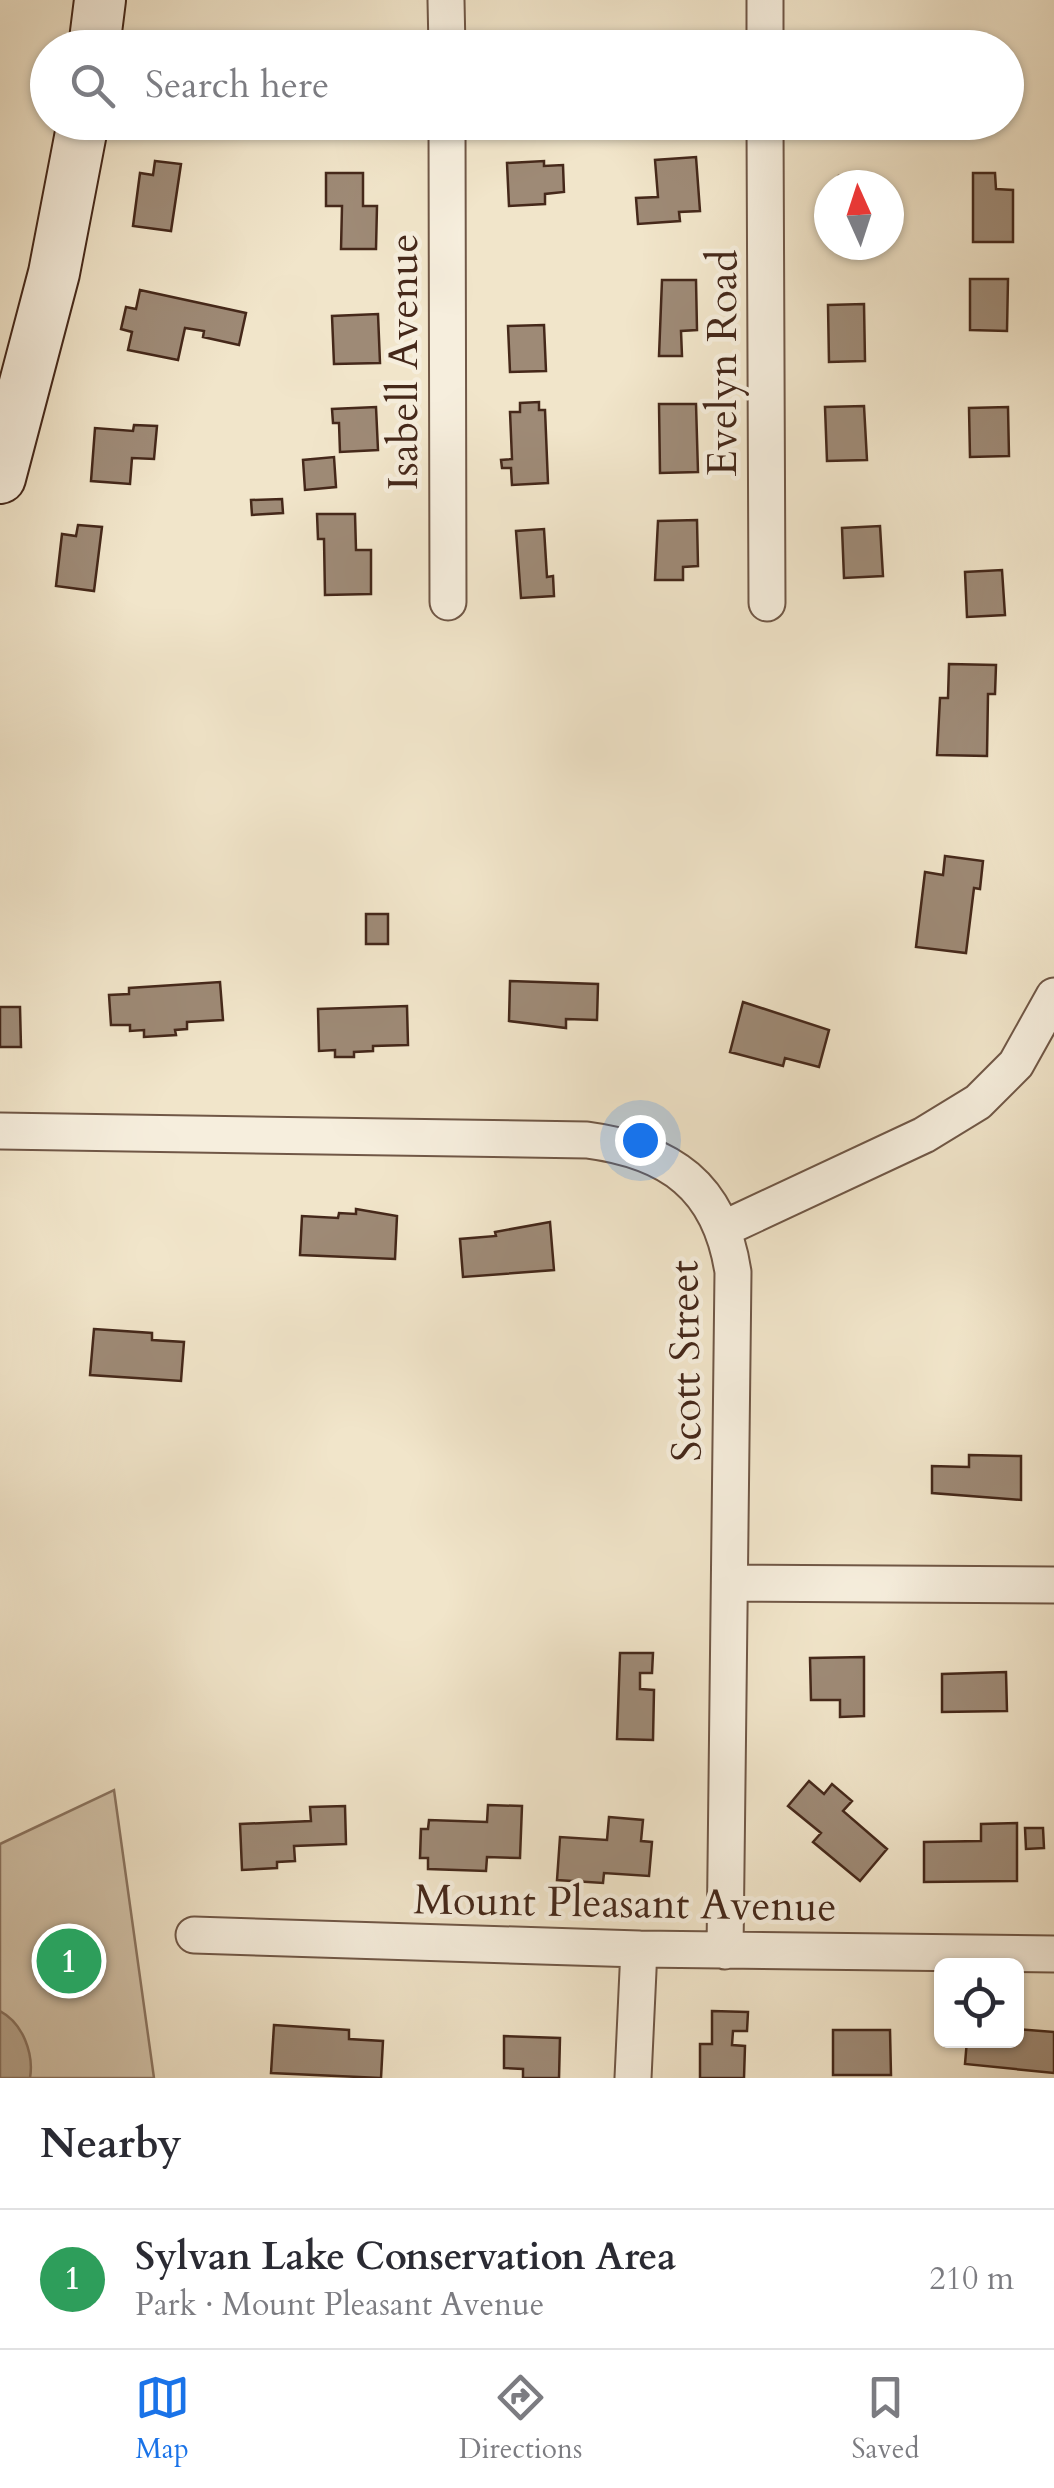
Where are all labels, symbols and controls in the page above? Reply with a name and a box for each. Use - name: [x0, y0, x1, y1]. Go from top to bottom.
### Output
- search box: [30, 30, 1024, 140]
- icon: search: [65, 58, 120, 113]
- text: Search here: [145, 59, 329, 111]
- north arrow: [814, 170, 904, 260]
- street label: Isabell Avenue: [375, 234, 432, 490]
- street label: Evelyn Road: [694, 250, 751, 476]
- your location: [615, 1115, 666, 1166]
- street label: Scott Street: [655, 1260, 716, 1462]
- street label: Mount Pleasant Avenue: [413, 1871, 837, 1936]
- pin: 1: [36, 1924, 102, 1998]
- map controls: [934, 1958, 1024, 2048]
- button: locate: [934, 1958, 1024, 2048]
- text: Nearby: [40, 2115, 182, 2172]
- text: Sylvan Lake Conservation Area: [135, 2231, 676, 2283]
- text: 1: [64, 2257, 81, 2301]
- text: 210 m: [929, 2257, 1014, 2301]
- text: Park · Mount Pleasant Avenue: [135, 2283, 544, 2327]
- tab: Map: [135, 2370, 190, 2468]
- tab: Directions: [459, 2370, 582, 2468]
- tab: Saved: [851, 2370, 919, 2468]

